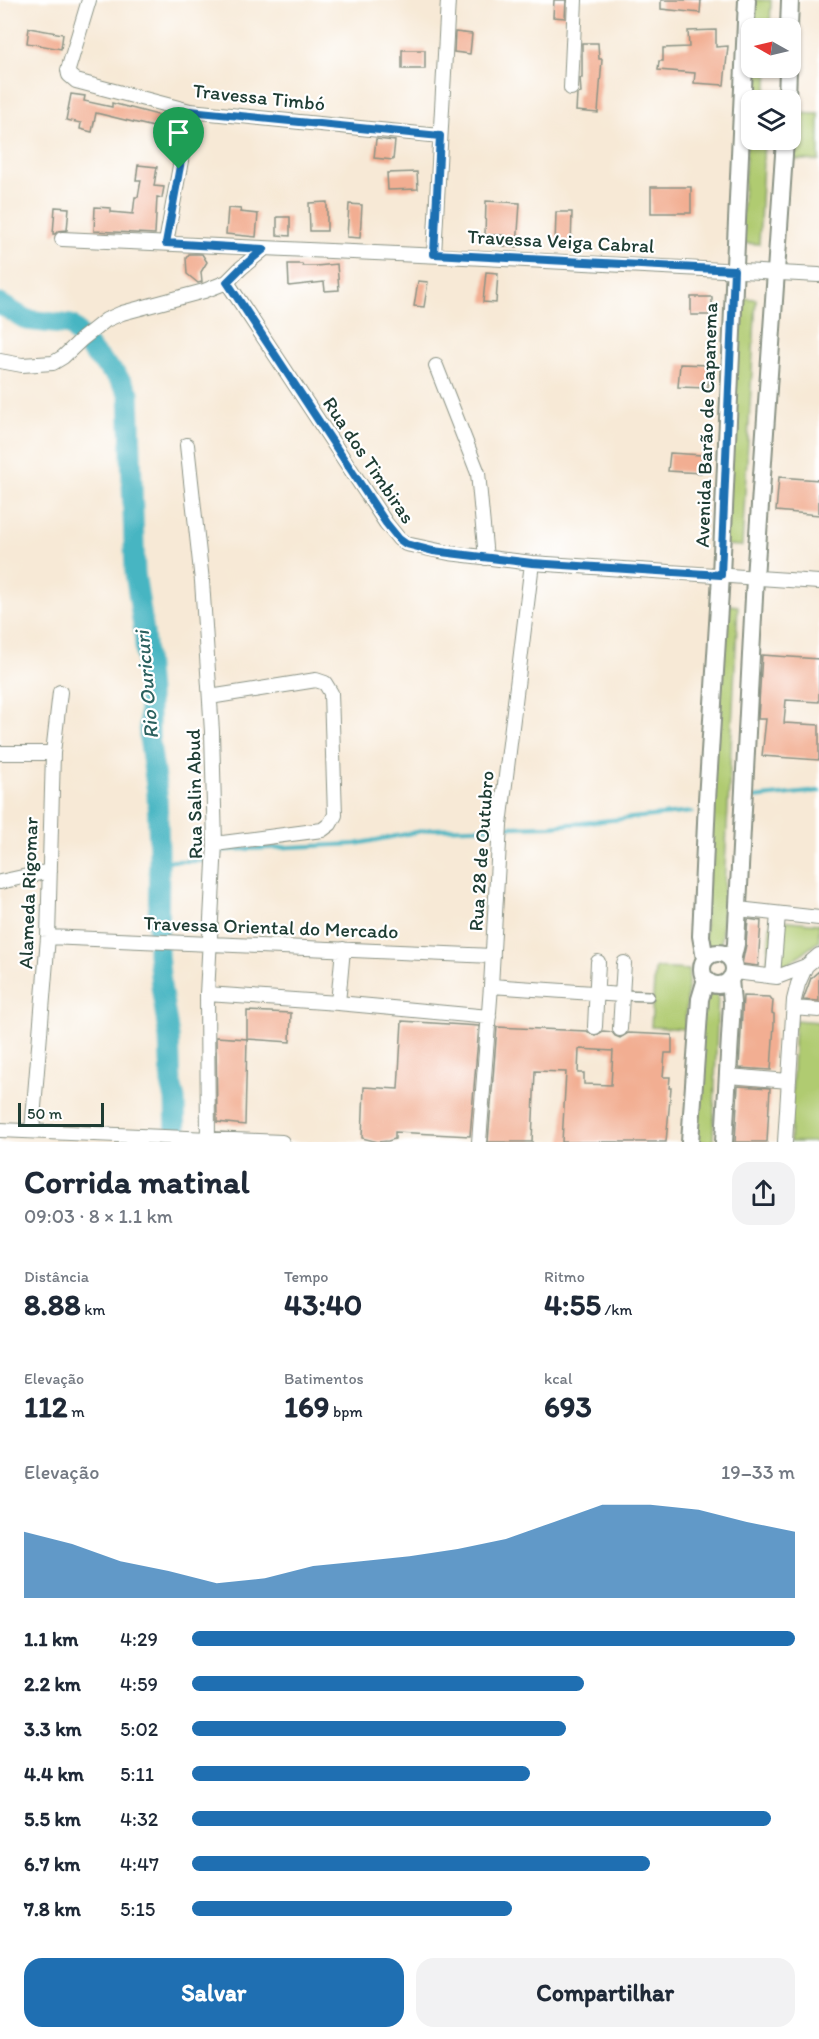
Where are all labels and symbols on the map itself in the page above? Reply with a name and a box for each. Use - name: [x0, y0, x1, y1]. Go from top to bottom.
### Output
- north arrow: [741, 18, 801, 78]
- street label: Travessa Timbó: [192, 78, 326, 116]
- pin: [153, 107, 204, 169]
- street label: Travessa Veiga Cabral: [467, 224, 656, 258]
- street label: Avenida Barão de Capanema: [690, 301, 722, 548]
- street label: Rua dos Timbiras: [318, 392, 420, 528]
- water label: Rio Ouricuri: [129, 627, 163, 740]
- street label: Rua Salin Abud: [181, 729, 207, 859]
- street label: Rua 28 de Outubro: [463, 770, 499, 932]
- street label: Alameda Rigomar: [13, 816, 43, 970]
- street label: Travessa Oriental do Mercado: [143, 911, 399, 943]
- scale bar: [18, 1100, 104, 1128]

